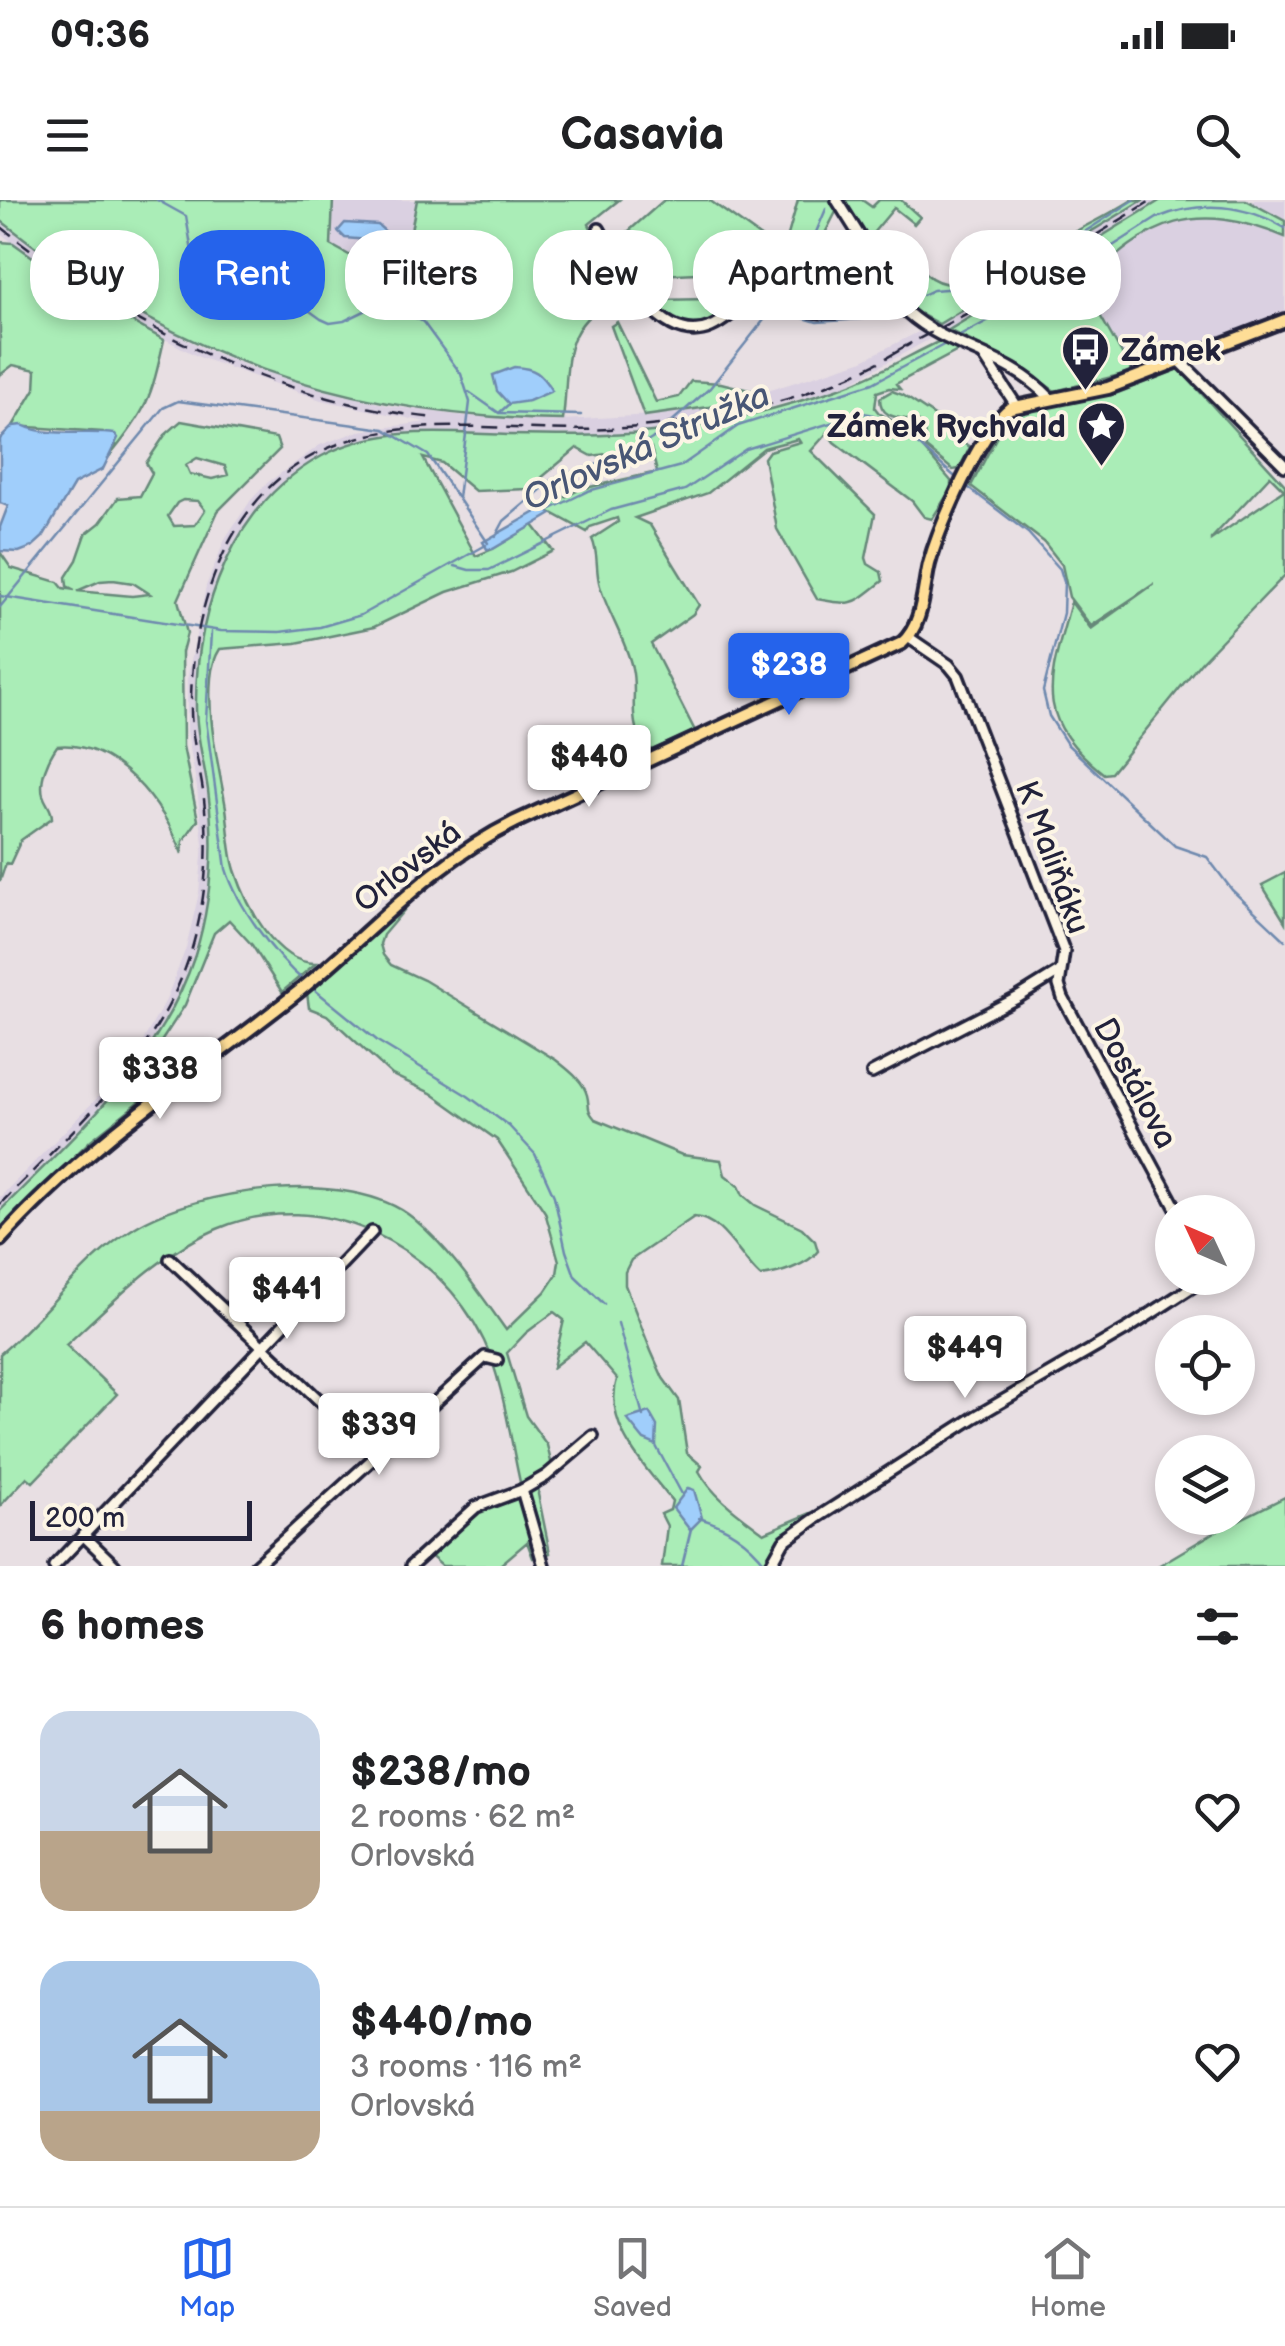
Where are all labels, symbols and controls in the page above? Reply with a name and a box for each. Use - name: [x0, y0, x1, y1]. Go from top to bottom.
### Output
- text: 09:36: [50, 13, 150, 58]
- icon: menu: [40, 108, 95, 163]
- text: Casavia: [561, 108, 724, 163]
- icon: search: [1190, 108, 1245, 163]
- chip: Buy: [30, 230, 159, 320]
- chip: Rent: [179, 230, 325, 320]
- chip: Filters: [345, 230, 513, 320]
- chip: New: [533, 230, 673, 320]
- chip: Apartment: [693, 230, 929, 320]
- chip: House: [949, 230, 1121, 320]
- bus stop icon: Zámek: [1060, 324, 1112, 392]
- place label: Zámek: [1121, 332, 1221, 371]
- water label: Orlovská Stružka: [516, 374, 777, 521]
- place icon: Zámek Rychvald: [1075, 400, 1127, 468]
- place label: Zámek Rychvald: [827, 408, 1066, 447]
- pin: $238: [730, 633, 848, 718]
- text: $238: [750, 646, 828, 685]
- pin: $440: [530, 725, 648, 810]
- text: $440: [550, 738, 628, 777]
- street label: K Maliňáku: [1006, 776, 1097, 939]
- street label: Orlovská: [347, 813, 469, 921]
- street label: Dostálova: [1084, 1012, 1185, 1155]
- pin: $338: [101, 1037, 219, 1122]
- text: $338: [121, 1050, 199, 1089]
- north arrow: [1155, 1195, 1255, 1295]
- map controls: [1155, 1195, 1255, 1535]
- pin: $441: [228, 1257, 346, 1342]
- text: $441: [251, 1270, 323, 1309]
- button: locate: [1155, 1315, 1255, 1415]
- pin: $449: [906, 1316, 1024, 1401]
- text: $449: [926, 1329, 1004, 1368]
- pin: $339: [320, 1393, 438, 1478]
- text: $339: [340, 1406, 418, 1445]
- button: layers: [1155, 1435, 1255, 1535]
- scale bar: [30, 1496, 252, 1540]
- text: 200 m: [45, 1502, 125, 1535]
- icon: filters: [1190, 1599, 1245, 1654]
- text: 6 homes: [40, 1601, 204, 1652]
- text: $238/mo: [350, 1747, 531, 1798]
- icon: home: [120, 1751, 240, 1871]
- icon: heart: [1190, 1784, 1245, 1839]
- text: 2 rooms · 62 m²: [350, 1798, 575, 1837]
- text: Orlovská: [350, 1837, 475, 1876]
- text: $440/mo: [350, 1997, 533, 2048]
- icon: home: [120, 2001, 240, 2121]
- icon: heart: [1190, 2034, 1245, 2089]
- text: 3 rooms · 116 m²: [350, 2048, 582, 2087]
- text: Orlovská: [350, 2087, 475, 2126]
- tab: Map: [179, 2231, 235, 2324]
- tab: Saved: [593, 2231, 672, 2324]
- tab: Home: [1030, 2231, 1106, 2324]

